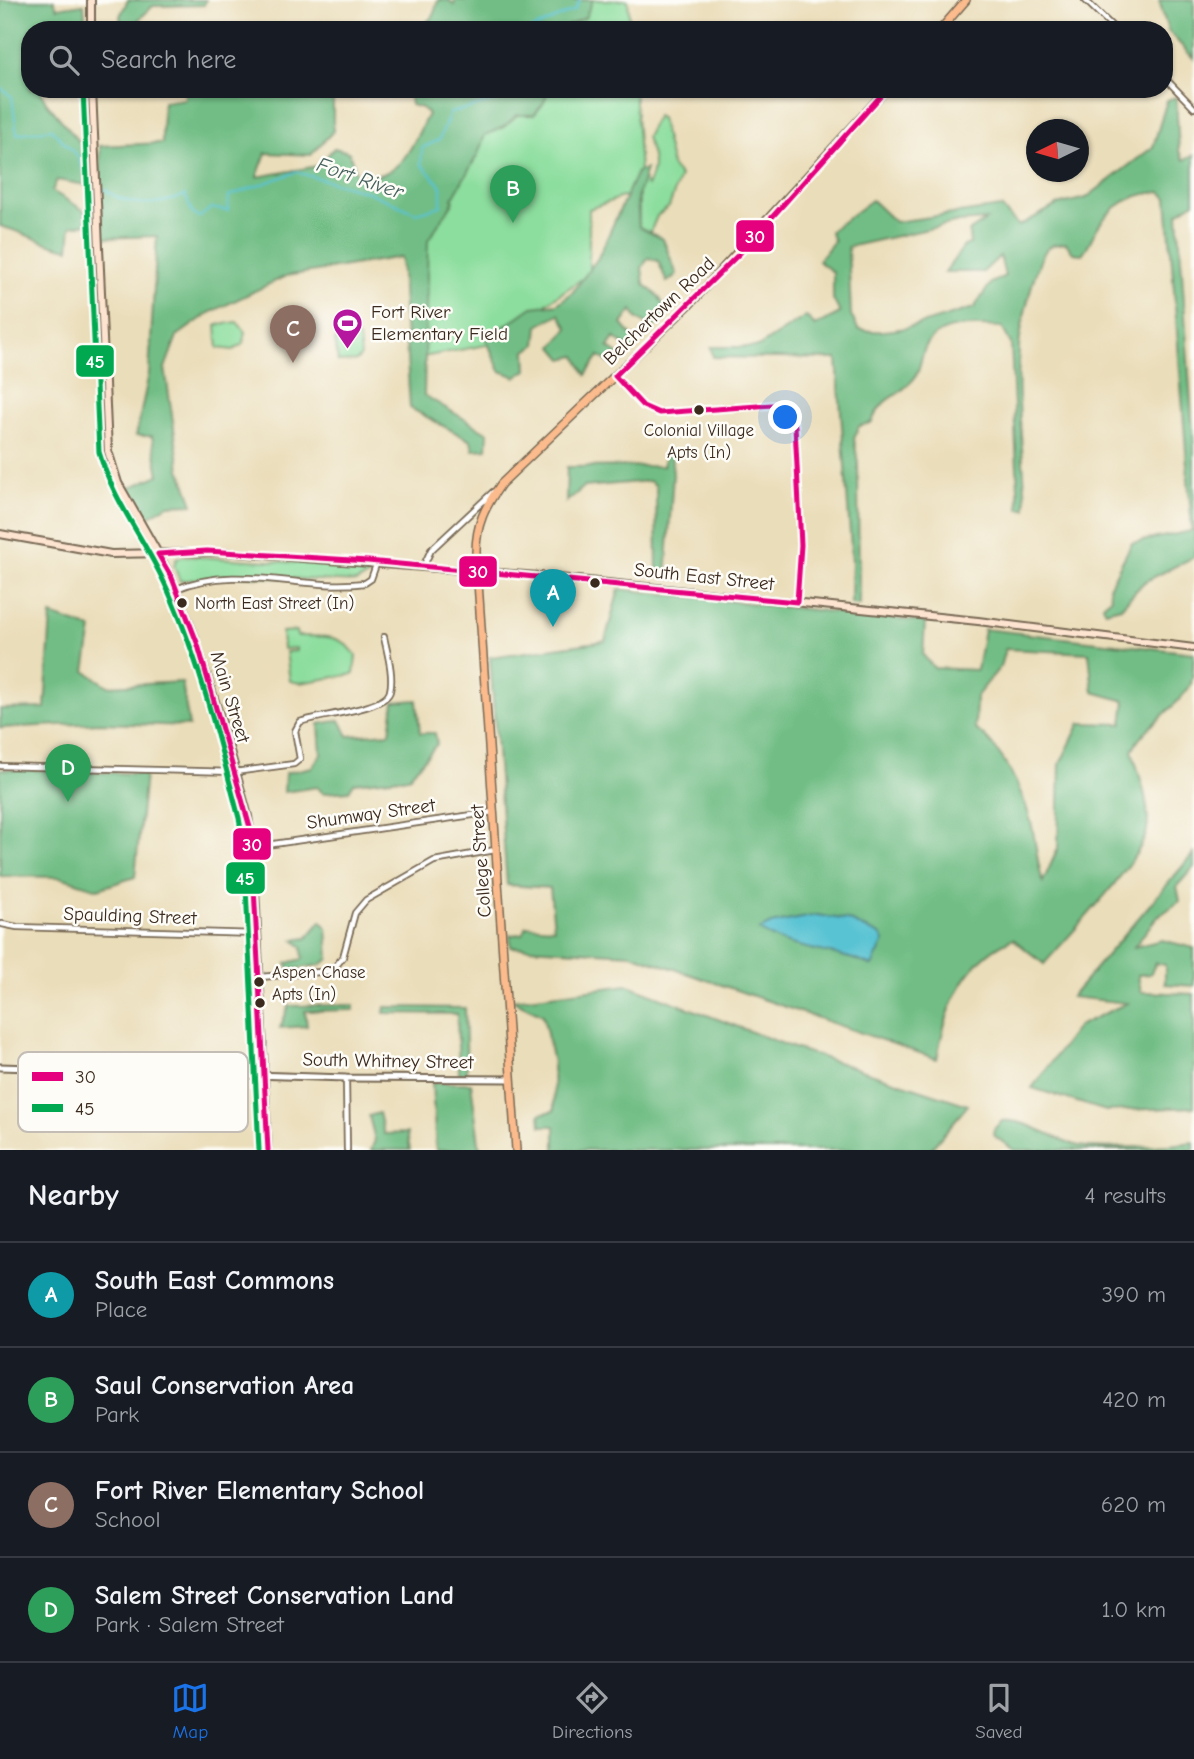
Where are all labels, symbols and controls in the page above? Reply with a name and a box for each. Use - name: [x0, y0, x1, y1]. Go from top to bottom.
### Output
- search box: [21, 21, 1173, 98]
- icon: search: [45, 41, 83, 79]
- text: Search here: [101, 45, 236, 75]
- north arrow: [1026, 119, 1089, 182]
- water label: Fort River: [314, 152, 408, 205]
- pin: B: [490, 165, 536, 223]
- line badge: 30: [735, 219, 775, 253]
- text: 30: [745, 226, 765, 248]
- street label: Belchertown Road: [599, 252, 719, 370]
- place label: Fort River Elementary Field: [371, 301, 508, 345]
- pin: C: [270, 305, 316, 363]
- sports icon: Fort River Elementary Field: [331, 306, 365, 350]
- line badge: 45: [75, 344, 115, 378]
- text: 45: [85, 351, 105, 373]
- your location: [768, 400, 802, 434]
- marker: Colonial Village Apts (In): [692, 403, 706, 417]
- place label: Colonial Village Apts (In): [644, 421, 754, 462]
- line badge: 30: [458, 555, 498, 588]
- street label: South East Street: [633, 559, 776, 595]
- text: 30: [468, 561, 488, 583]
- pin: A: [530, 569, 576, 627]
- unlabelled marker: [588, 576, 602, 590]
- place label: North East Street (In): [195, 594, 354, 613]
- marker: North East Street (In): [175, 596, 189, 610]
- street label: Main Street: [206, 649, 254, 746]
- pin: D: [45, 744, 91, 802]
- street label: Shumway Street: [305, 794, 437, 834]
- street label: College Street: [466, 803, 496, 918]
- line badge: 30: [232, 827, 272, 861]
- text: 30: [242, 834, 262, 856]
- line badge: 45: [225, 861, 266, 895]
- text: 45: [235, 868, 255, 890]
- street label: Spaulding Street: [63, 903, 197, 929]
- place label: Aspen Chase Apts (In): [272, 963, 365, 1004]
- marker: Aspen Chase Apts (In): [252, 975, 266, 989]
- unlabelled marker: [253, 996, 267, 1010]
- street label: South Whitney Street: [302, 1049, 474, 1074]
- legend: [18, 1052, 248, 1132]
- text: 30: [75, 1066, 96, 1088]
- text: 45: [75, 1098, 95, 1120]
- text: Nearby: [28, 1178, 119, 1213]
- text: 4 results: [1084, 1182, 1166, 1209]
- text: South East Commons: [95, 1266, 334, 1296]
- text: A: [45, 1281, 57, 1308]
- text: 390 m: [1101, 1281, 1166, 1308]
- text: Place: [95, 1296, 147, 1323]
- text: Saul Conservation Area: [95, 1371, 354, 1401]
- text: B: [44, 1386, 58, 1413]
- text: 420 m: [1102, 1386, 1166, 1413]
- text: Park: [95, 1401, 139, 1428]
- text: Fort River Elementary School: [95, 1476, 424, 1506]
- text: C: [44, 1491, 58, 1518]
- text: 620 m: [1101, 1491, 1166, 1518]
- text: School: [95, 1506, 160, 1533]
- text: Salem Street Conservation Land: [95, 1581, 454, 1611]
- text: D: [44, 1596, 58, 1623]
- text: 1.0 km: [1102, 1596, 1166, 1623]
- text: Park · Salem Street: [95, 1611, 284, 1638]
- tab: Map: [171, 1679, 209, 1743]
- tab: Directions: [552, 1679, 632, 1743]
- tab: Saved: [975, 1679, 1023, 1743]

